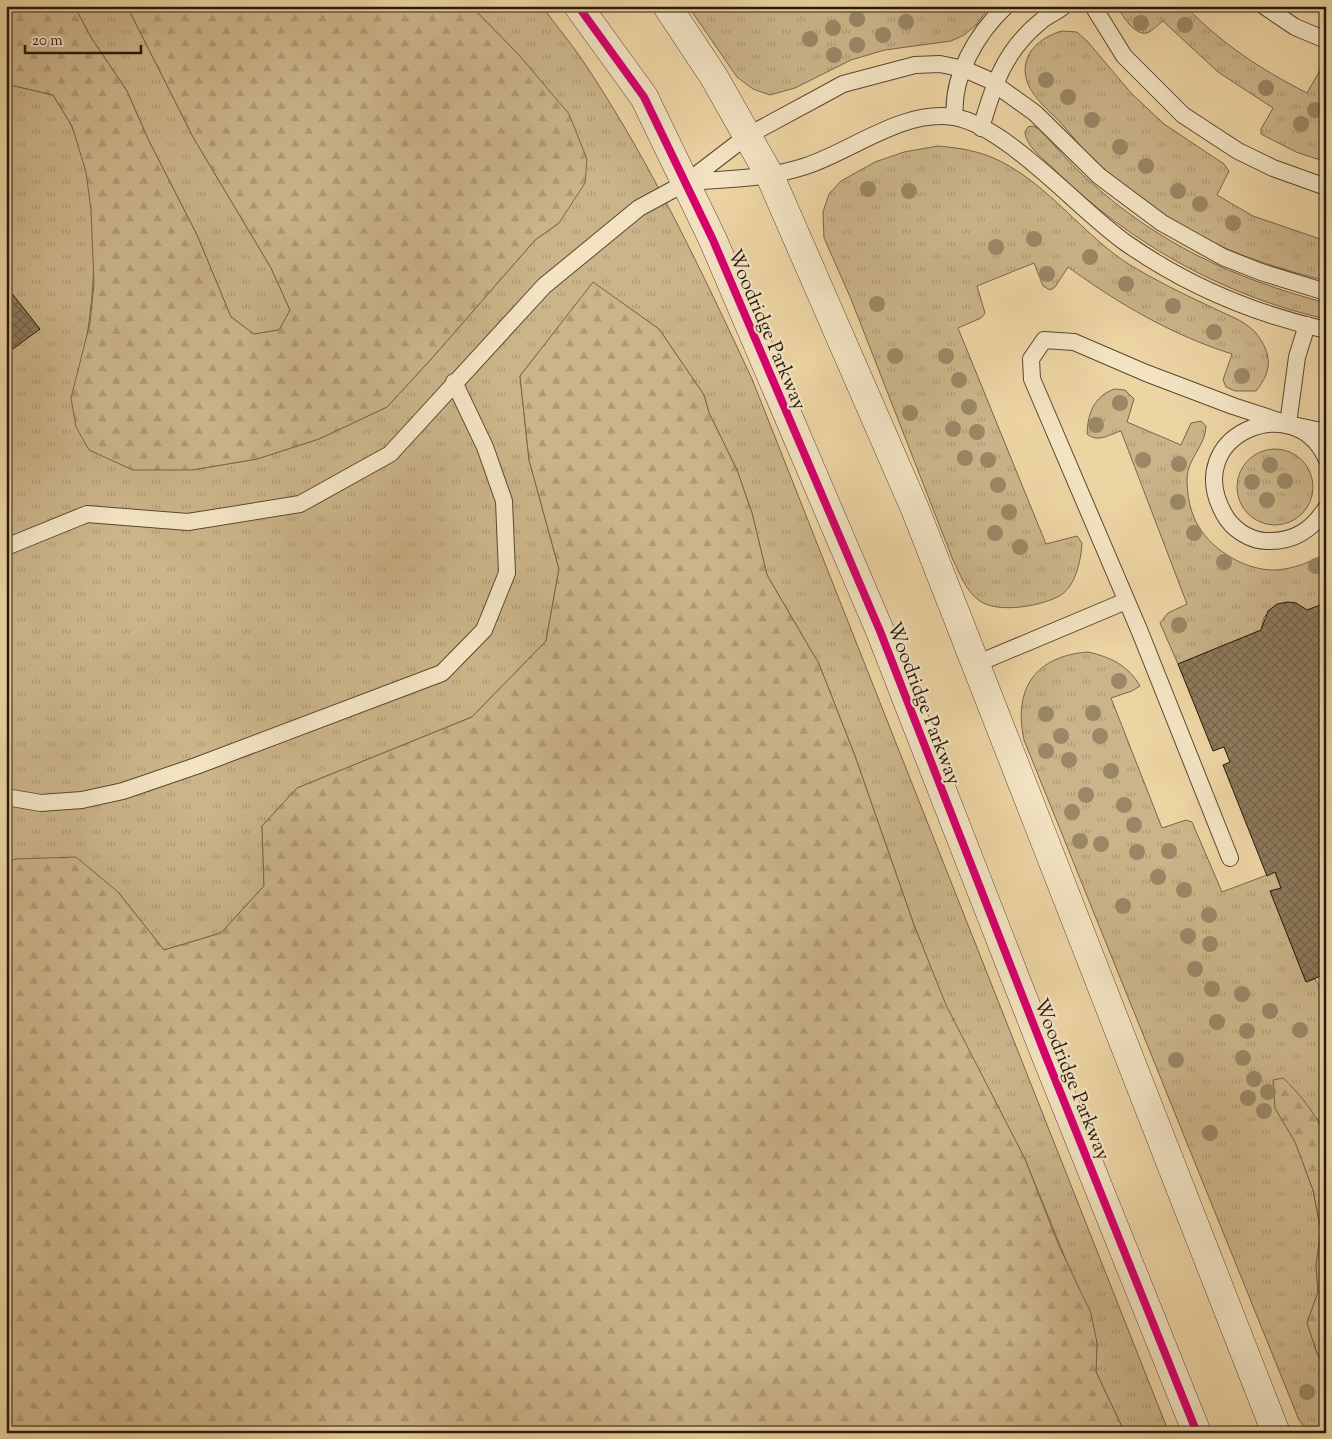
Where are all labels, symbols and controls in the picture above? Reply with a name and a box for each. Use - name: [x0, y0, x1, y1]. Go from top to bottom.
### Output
- scale bar: [25, 22, 141, 54]
- text: 20 m: [32, 31, 63, 52]
- street label: Woodridge Parkway: [719, 245, 813, 415]
- street label: Woodridge Parkway: [878, 618, 967, 790]
- street label: Woodridge Parkway: [1025, 995, 1116, 1165]

